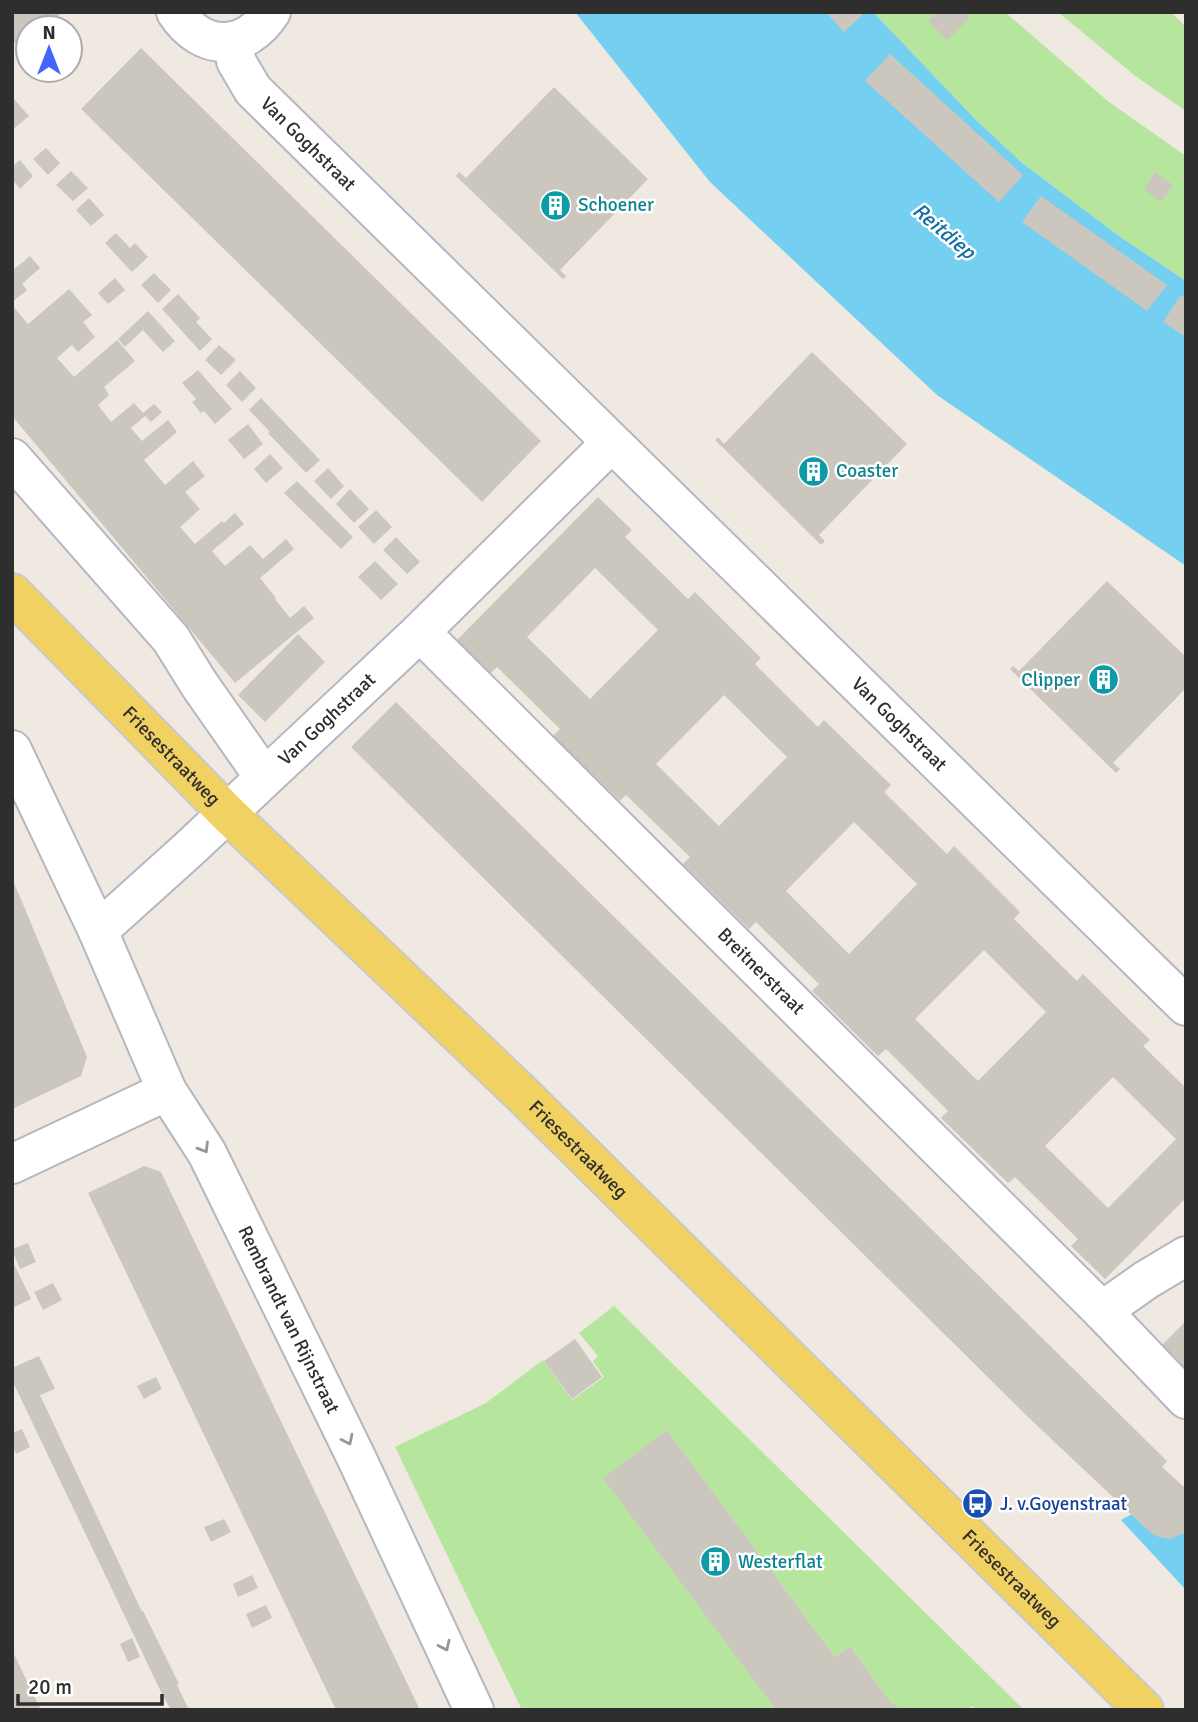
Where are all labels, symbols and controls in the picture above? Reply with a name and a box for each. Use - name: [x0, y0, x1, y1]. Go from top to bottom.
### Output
- north arrow: [14, 14, 84, 84]
- text: N: [42, 21, 56, 45]
- street label: Van Goghstraat: [255, 92, 361, 197]
- building icon: Schoener: [538, 188, 572, 222]
- place label: Schoener: [578, 193, 654, 217]
- water label: Reitdiep: [907, 197, 981, 265]
- building icon: Coaster: [796, 454, 830, 488]
- place label: Coaster: [836, 459, 898, 483]
- building icon: Clipper: [1086, 663, 1120, 697]
- street label: Van Goghstraat: [274, 668, 381, 771]
- place label: Clipper: [1021, 668, 1080, 692]
- street label: Van Goghstraat: [846, 672, 952, 777]
- street label: Friesestraatweg: [117, 701, 225, 811]
- street label: Breitnerstraat: [712, 923, 810, 1020]
- street label: Friesestraatweg: [523, 1095, 633, 1204]
- one-way arrow: [196, 1141, 209, 1154]
- street label: Rembrandt van Rijnstraat: [233, 1222, 345, 1418]
- one-way arrow: [340, 1433, 354, 1445]
- bus stop icon: J. v.Goyenstraat: [960, 1487, 994, 1521]
- place label: J. v.Goyenstraat: [1000, 1492, 1128, 1516]
- street label: Friesestraatweg: [957, 1525, 1066, 1633]
- building icon: Westerflat: [698, 1545, 732, 1579]
- place label: Westerflat: [738, 1550, 823, 1574]
- one-way arrow: [436, 1639, 450, 1651]
- scale bar: [18, 1662, 161, 1706]
- text: 20 m: [28, 1674, 72, 1700]

